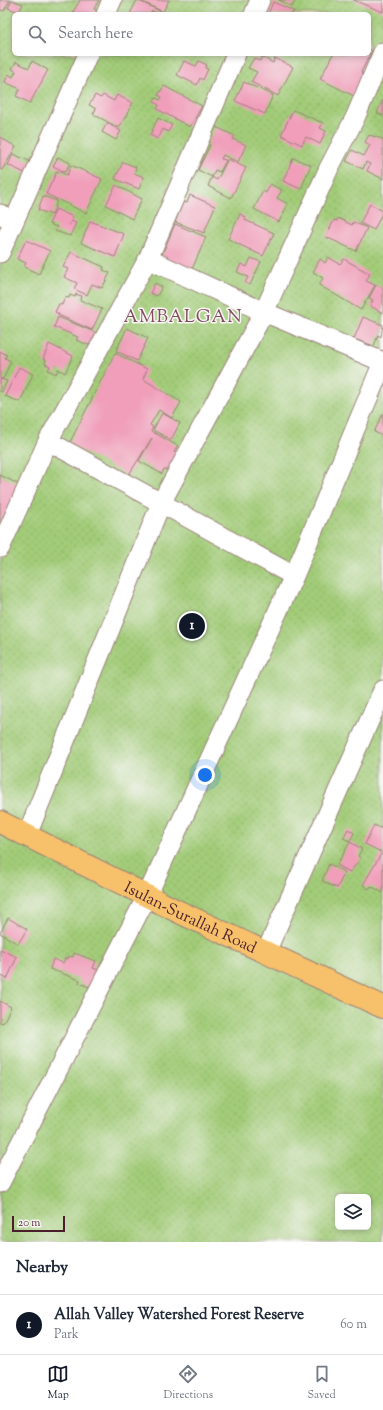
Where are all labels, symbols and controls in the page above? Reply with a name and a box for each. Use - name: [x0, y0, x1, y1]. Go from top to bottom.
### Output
- search box: [12, 12, 371, 56]
- icon: search: [26, 23, 48, 45]
- text: Search here: [58, 24, 133, 45]
- district label: AMBALGAN: [123, 305, 243, 331]
- pin: 1: [179, 611, 205, 641]
- your location: [195, 765, 215, 785]
- street label: Isulan-Surallah Road: [119, 877, 260, 961]
- map controls: [335, 1194, 371, 1230]
- button: layers: [335, 1194, 371, 1230]
- scale bar: [12, 1214, 65, 1233]
- text: 20 m: [18, 1215, 40, 1231]
- text: Nearby: [16, 1256, 68, 1280]
- text: Allah Valley Watershed Forest Reserve: [54, 1305, 304, 1326]
- text: 1: [27, 1316, 31, 1334]
- text: 60 m: [340, 1316, 367, 1334]
- text: Park: [54, 1326, 79, 1344]
- tab: Map: [47, 1363, 69, 1403]
- tab: Directions: [164, 1363, 213, 1403]
- tab: Saved: [308, 1363, 336, 1403]

